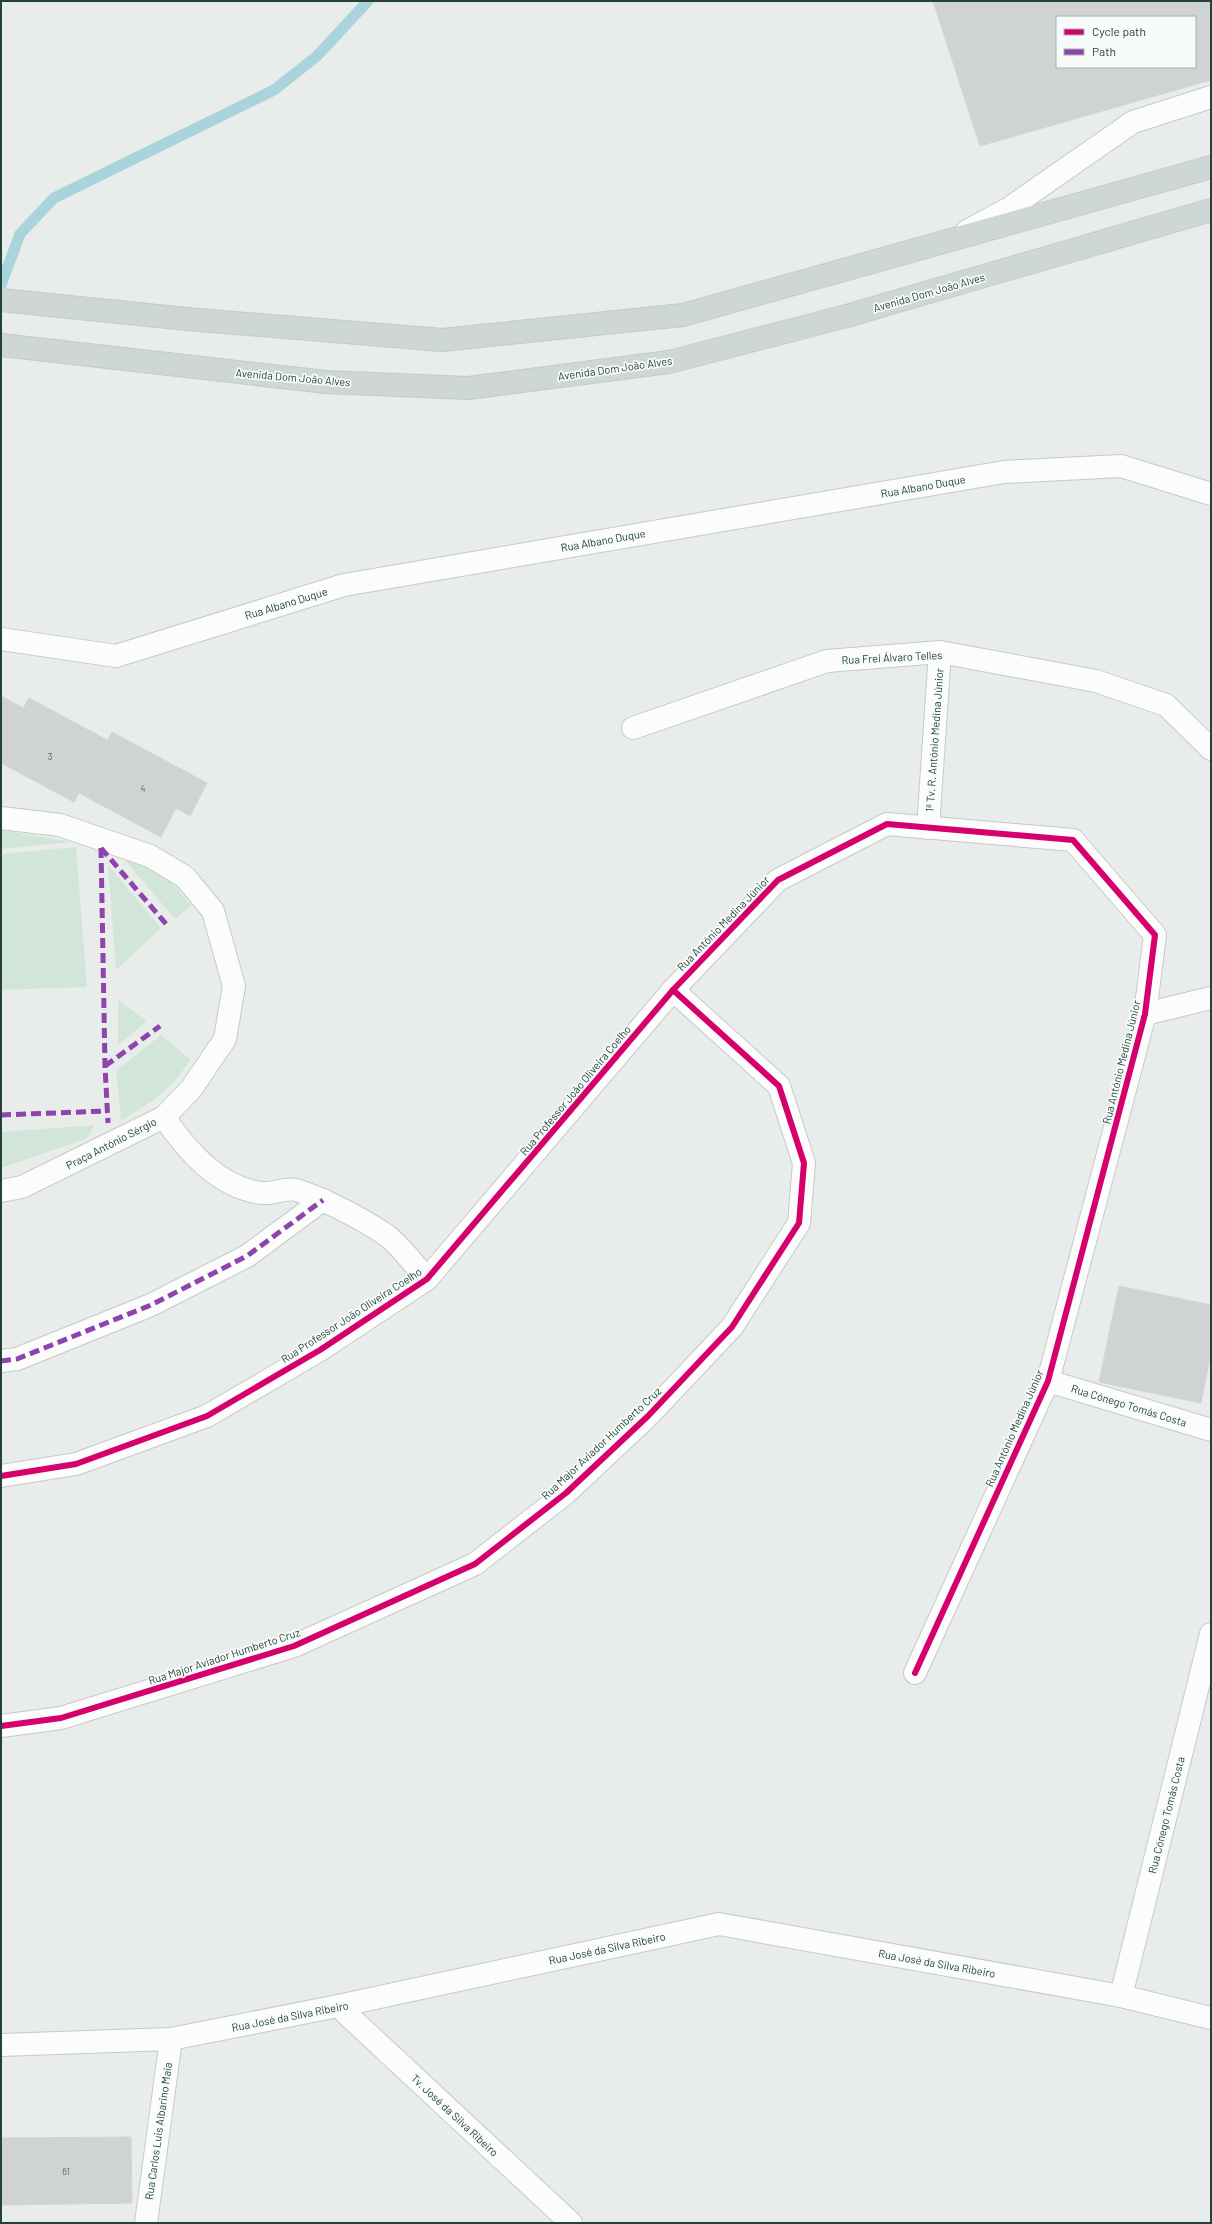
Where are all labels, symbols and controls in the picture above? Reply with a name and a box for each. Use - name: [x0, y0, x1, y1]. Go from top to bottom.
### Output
- legend: [1056, 16, 1196, 68]
- text: Cycle path: [1092, 24, 1146, 38]
- text: Path: [1092, 44, 1116, 58]
- street label: Avenida Dom João Alves: [872, 270, 986, 314]
- street label: Avenida Dom João Alves: [557, 354, 673, 382]
- street label: Avenida Dom João Alves: [235, 366, 351, 388]
- street label: Rua Albano Duque: [880, 472, 966, 500]
- street label: Rua Albano Duque: [560, 526, 646, 554]
- street label: Rua Albano Duque: [243, 584, 329, 622]
- street label: Rua Frei Álvaro Telles: [841, 648, 943, 666]
- street label: 1ª Tv. R. António Medina Júnior: [922, 668, 946, 812]
- house number: 3: [48, 751, 53, 762]
- house number: 4: [141, 783, 146, 794]
- street label: Rua António Medina Júnior: [674, 873, 772, 973]
- street label: Rua António Medina Júnior: [1099, 999, 1143, 1125]
- street label: Rua Professor João Oliveira Coelho: [517, 1023, 633, 1157]
- street label: Praça António Sérgio: [64, 1115, 158, 1171]
- street label: Rua Professor João Oliveira Coelho: [278, 1265, 424, 1365]
- street label: Rua António Medina Júnior: [982, 1367, 1046, 1489]
- street label: Rua Cónego Tomás Costa: [1070, 1381, 1188, 1429]
- street label: Rua Major Aviador Humberto Cruz: [539, 1384, 664, 1502]
- street label: Rua Major Aviador Humberto Cruz: [147, 1625, 302, 1687]
- street label: Rua Cónego Tomás Costa: [1145, 1755, 1187, 1875]
- street label: Rua José da Silva Ribeiro: [548, 1929, 666, 1967]
- street label: Rua José da Silva Ribeiro: [877, 1946, 997, 1980]
- street label: Rua José da Silva Ribeiro: [230, 1998, 350, 2034]
- street label: Rua Carlos Luis Albarino Maia: [142, 2061, 174, 2201]
- street label: Tv. José da Silva Ribeiro: [409, 2071, 501, 2159]
- house number: 61: [62, 2166, 70, 2177]

